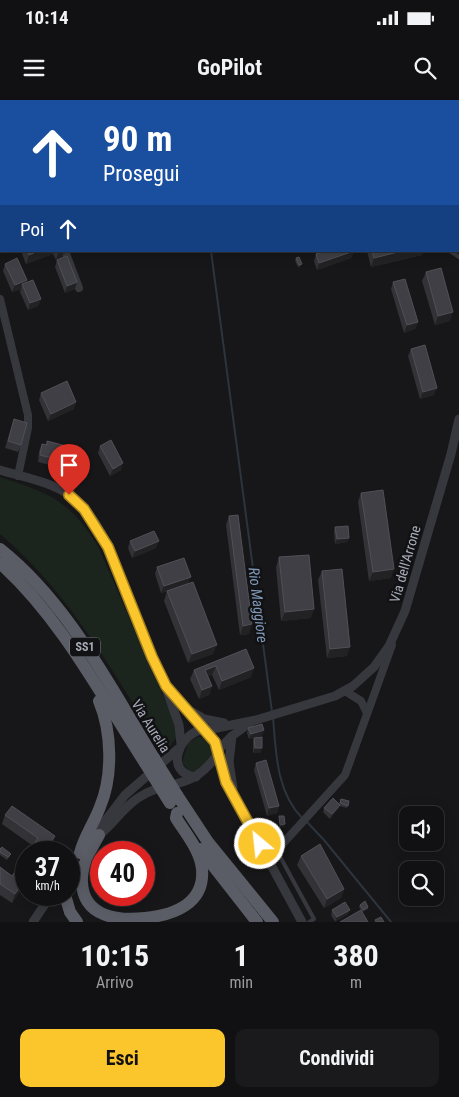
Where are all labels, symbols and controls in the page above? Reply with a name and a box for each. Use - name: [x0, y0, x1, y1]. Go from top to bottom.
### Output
- text: 10:14: [25, 6, 69, 29]
- icon: menu: [20, 54, 48, 82]
- icon: search: [411, 54, 439, 82]
- text: GoPilot: [197, 55, 262, 80]
- text: 90 m: [103, 119, 172, 160]
- icon: ahead: [20, 120, 85, 185]
- text: Prosegui: [103, 161, 180, 186]
- icon: ahead: [54, 215, 82, 243]
- text: Poi: [20, 218, 44, 241]
- pin: [48, 444, 90, 495]
- icon: arrive: [55, 451, 83, 479]
- street label: Via dell'Arrone: [386, 523, 424, 604]
- water label: Rio Maggiore: [244, 566, 272, 644]
- road number: SS1: [70, 638, 100, 656]
- street label: Via Aurelia: [128, 696, 174, 756]
- map controls: [399, 806, 444, 906]
- button: sound: [399, 806, 444, 851]
- position arrow: [233, 817, 285, 869]
- speed limit sign: 40: [90, 841, 155, 906]
- text: 37: [35, 853, 60, 882]
- button: search: [399, 861, 444, 906]
- text: km/h: [35, 879, 60, 893]
- text: 10:15: [80, 938, 149, 973]
- text: 1: [234, 938, 249, 973]
- text: 380: [333, 938, 379, 973]
- text: Arrivo: [96, 973, 133, 992]
- text: min: [229, 973, 253, 992]
- text: m: [350, 973, 362, 992]
- button: Esci: [20, 1029, 225, 1087]
- button: Condividi: [235, 1029, 439, 1087]

